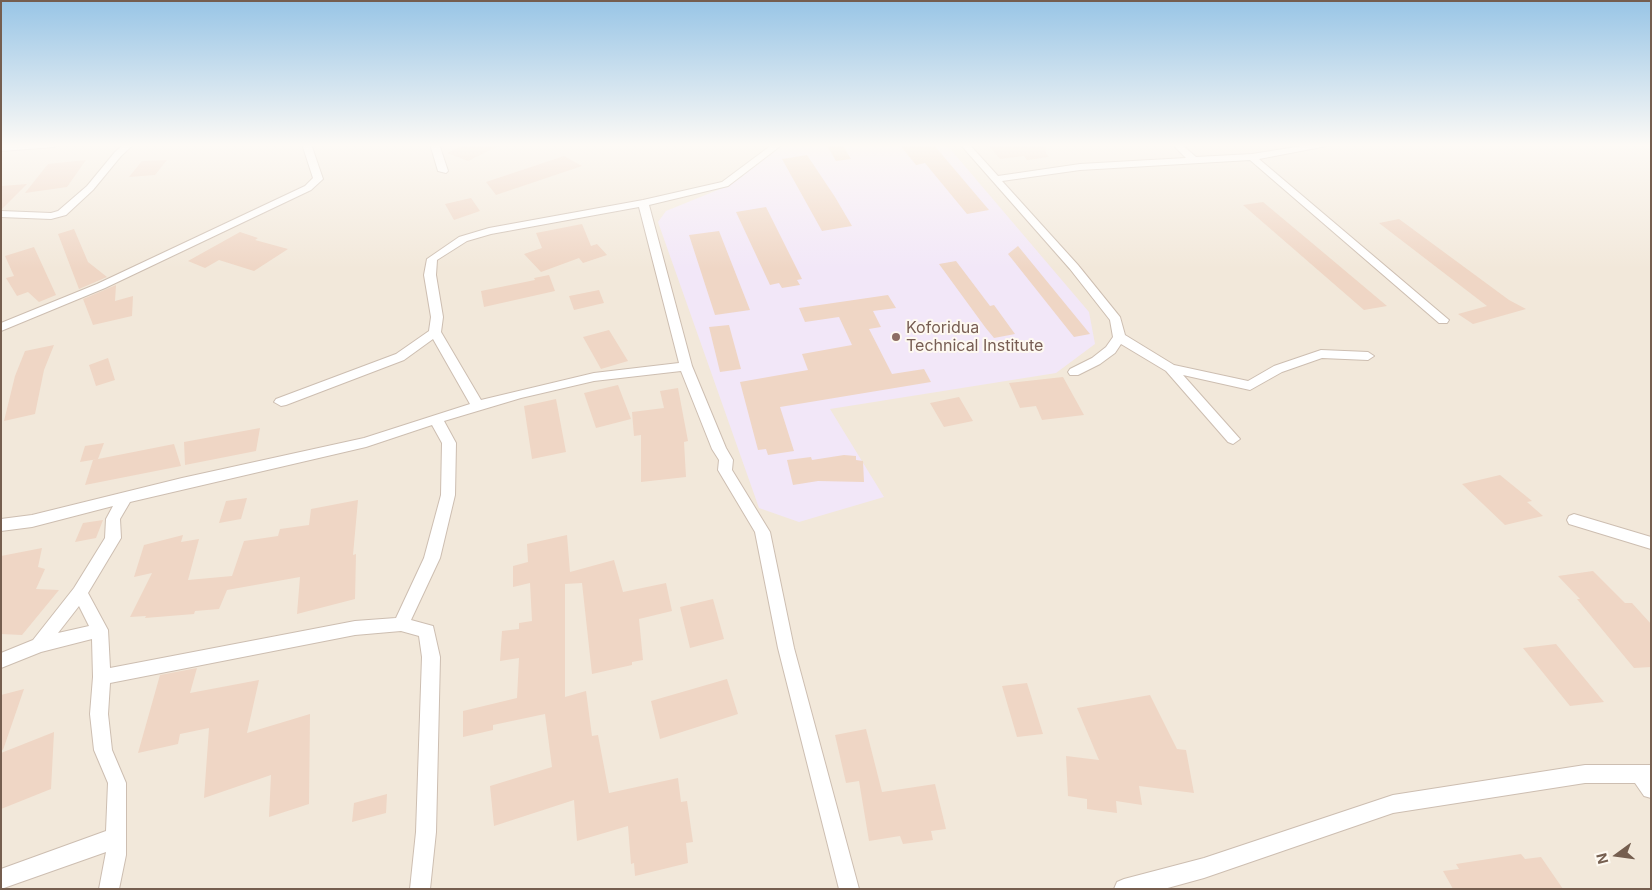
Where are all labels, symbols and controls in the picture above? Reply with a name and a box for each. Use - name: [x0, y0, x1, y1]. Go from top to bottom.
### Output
- place label: Koforidua Technical Institute: [906, 318, 1043, 356]
- marker: Koforidua Technical Institute: [890, 331, 902, 343]
- north arrow: [1592, 830, 1642, 880]
- text: N: [1592, 852, 1612, 866]

